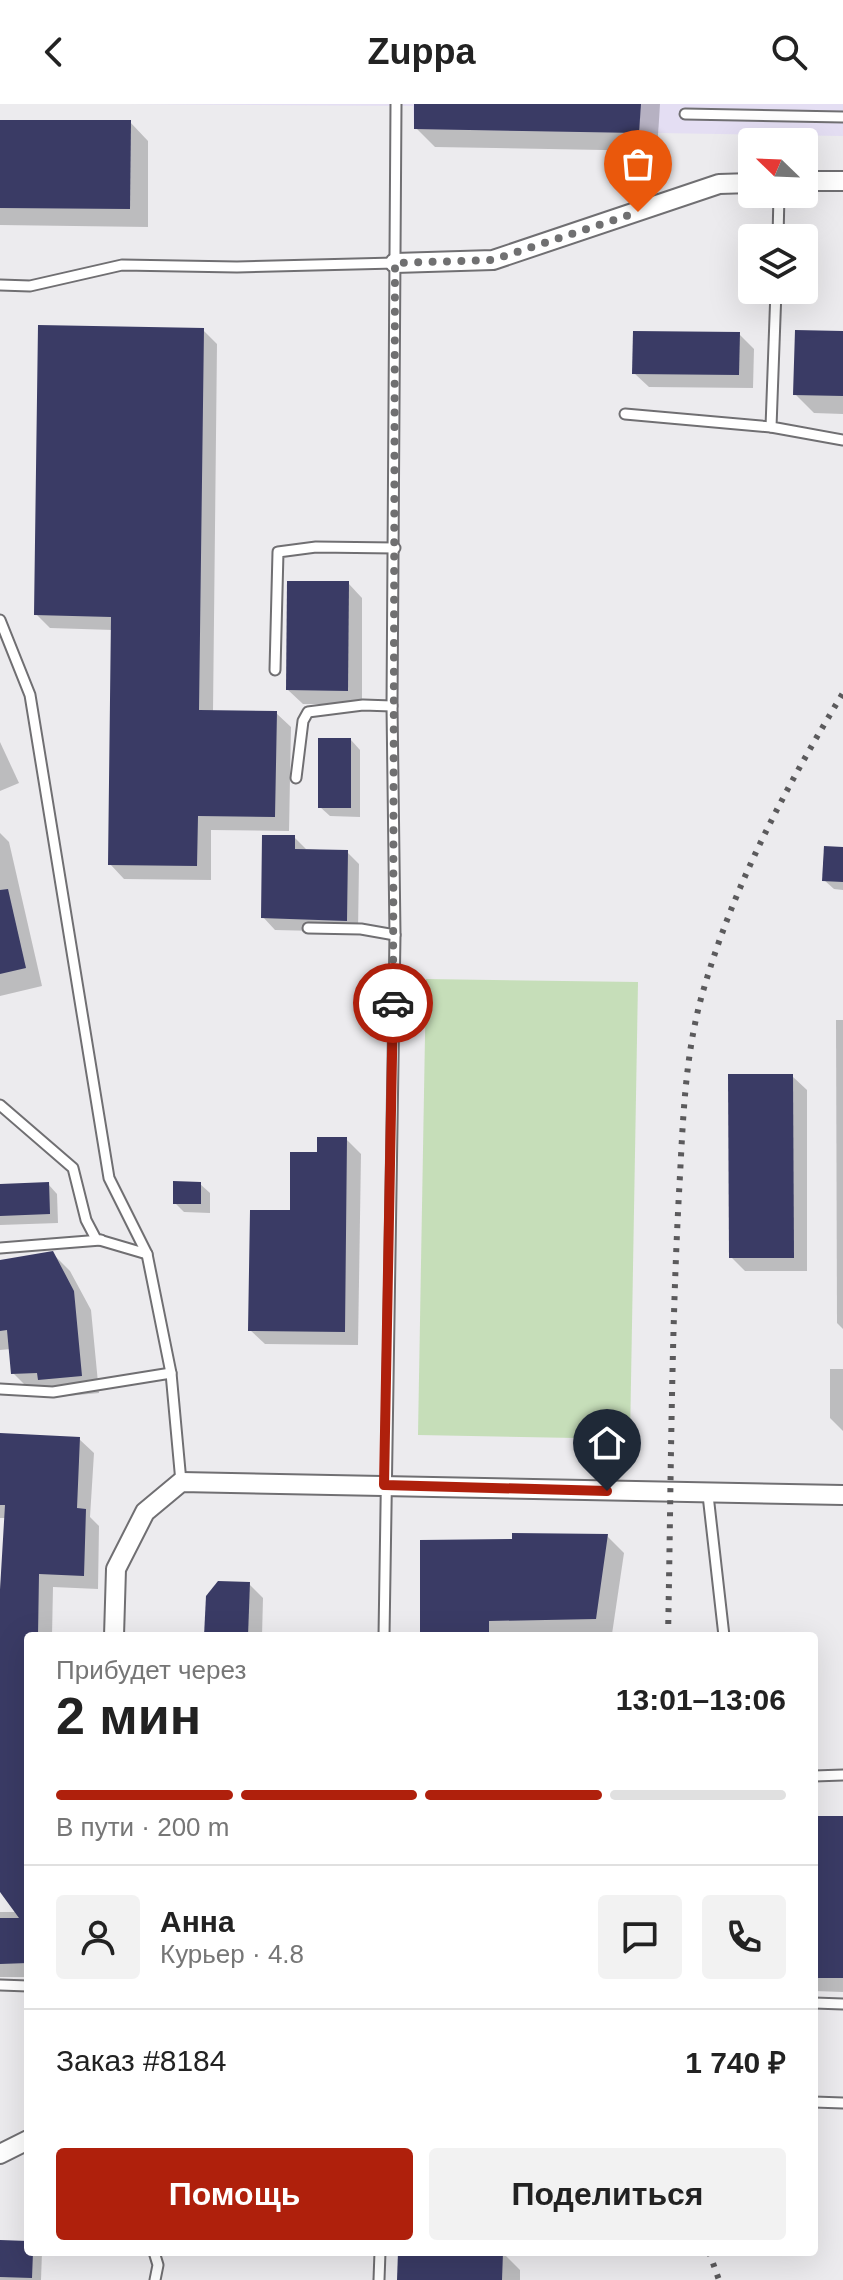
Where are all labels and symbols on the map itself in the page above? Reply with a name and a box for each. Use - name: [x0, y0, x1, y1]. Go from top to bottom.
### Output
- north arrow: [738, 128, 818, 208]
- pin: [604, 130, 672, 212]
- courier: [353, 963, 433, 1043]
- pin: [573, 1409, 641, 1491]

